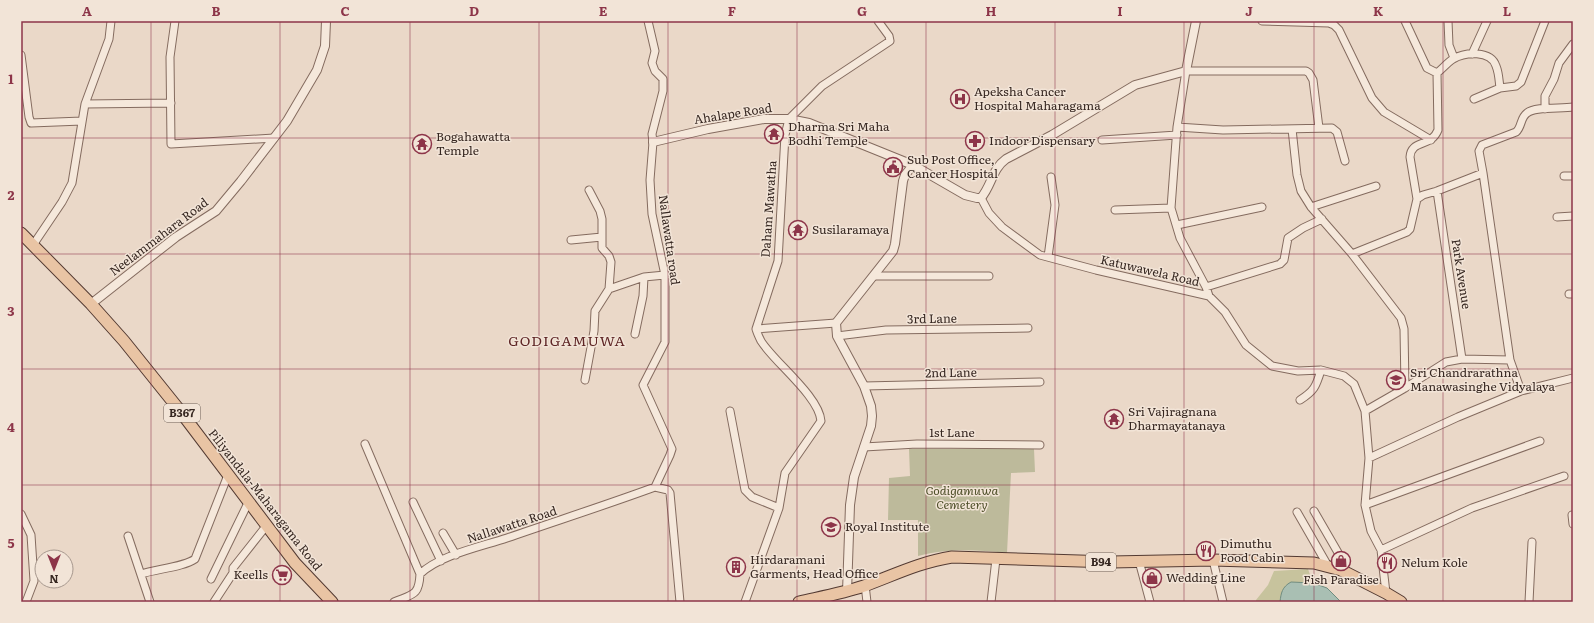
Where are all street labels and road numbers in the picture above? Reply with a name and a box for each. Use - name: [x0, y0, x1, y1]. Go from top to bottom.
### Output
- street label: Ahalape Road: [693, 98, 774, 128]
- street label: Daham Mawatha: [756, 159, 780, 258]
- street label: Neelammahara Road: [105, 193, 212, 279]
- street label: Nallawatta road: [655, 194, 685, 287]
- street label: Park Avenue: [1448, 237, 1476, 310]
- street label: Katuwawela Road: [1099, 250, 1202, 290]
- street label: 3rd Lane: [907, 309, 957, 327]
- street label: 2nd Lane: [925, 363, 977, 381]
- road number: B367: [164, 404, 200, 422]
- street label: 1st Lane: [929, 423, 975, 441]
- street label: Piliyandala-Maharagama Road: [205, 425, 327, 575]
- street label: Nallawatta Road: [464, 501, 560, 547]
- road number: B94: [1086, 553, 1116, 571]

